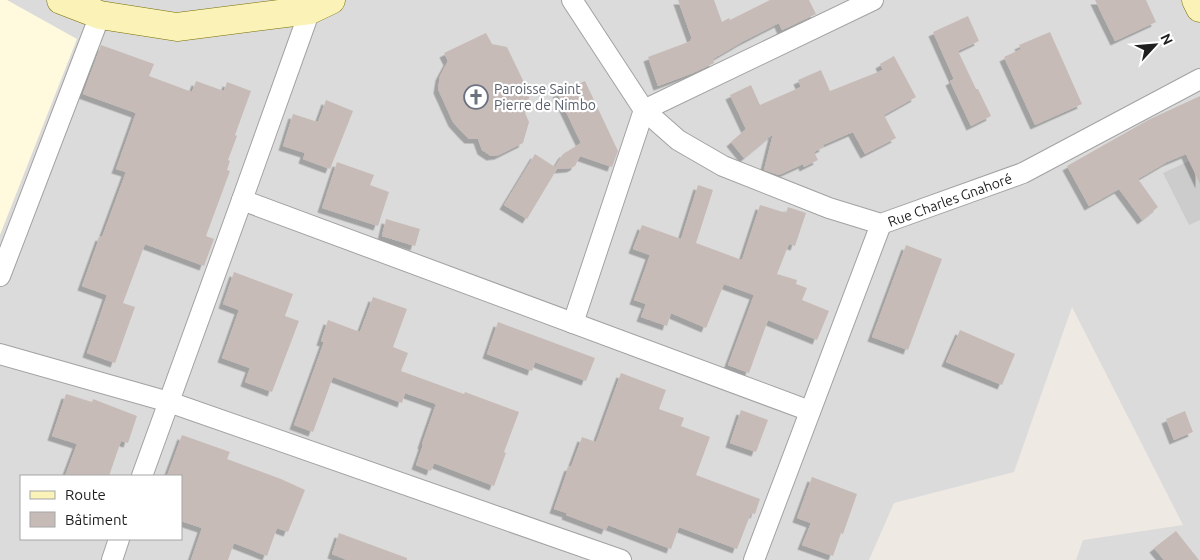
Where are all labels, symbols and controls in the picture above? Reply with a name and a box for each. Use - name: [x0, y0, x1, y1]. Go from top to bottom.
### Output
- north arrow: [1130, 20, 1180, 70]
- text: N: [1157, 31, 1176, 48]
- place label: Paroisse Saint Pierre de Nimbo: [494, 81, 596, 113]
- church icon: Paroisse Saint Pierre de Nimbo: [463, 84, 489, 110]
- street label: Rue Charles Gnahoré: [886, 170, 1014, 230]
- legend: [20, 475, 182, 540]
- text: Route: [65, 486, 106, 503]
- text: Bâtiment: [65, 511, 128, 528]

